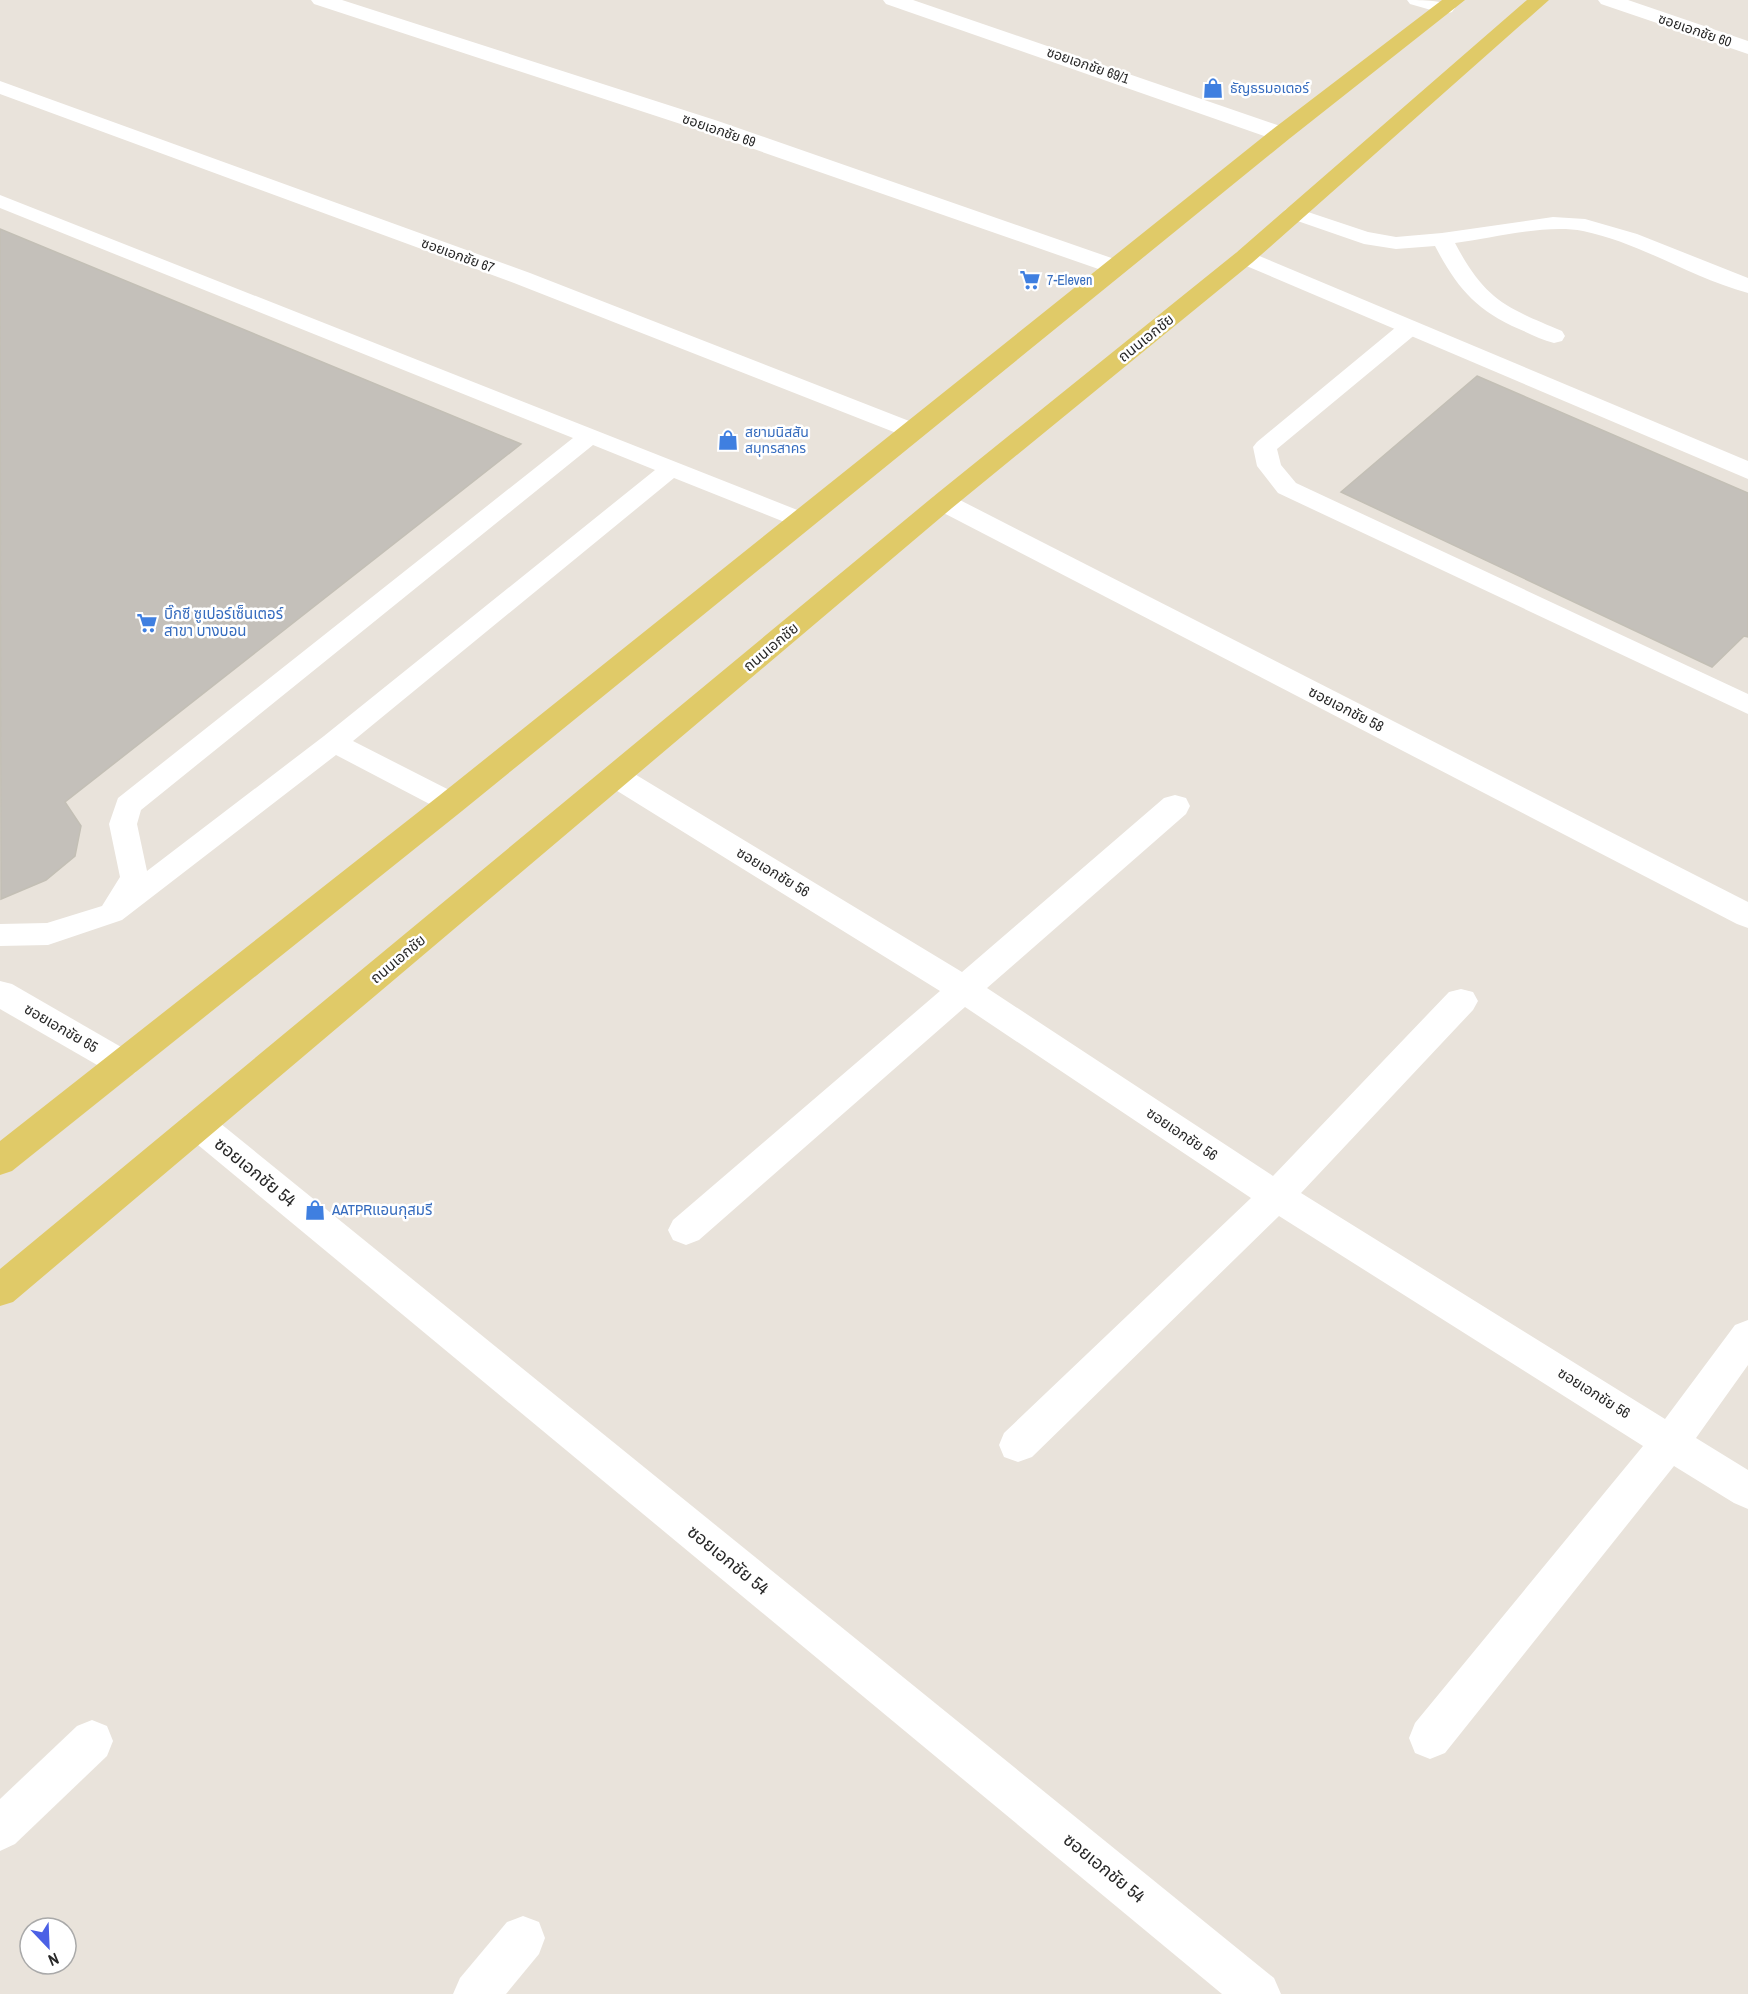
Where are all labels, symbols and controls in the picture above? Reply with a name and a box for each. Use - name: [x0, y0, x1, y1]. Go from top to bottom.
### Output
- street label: ซอยเอกชัย 60: [1656, 9, 1734, 51]
- street label: ซอยเอกชัย 69/1: [1044, 42, 1132, 88]
- shop icon: ธัญธรมอเตอร์: [1201, 76, 1225, 100]
- place label: ธัญธรมอเตอร์: [1230, 79, 1310, 97]
- street label: ซอยเอกชัย 69: [680, 109, 758, 151]
- street label: ซอยเอกชัย 67: [419, 233, 497, 277]
- supermarket icon: 7-Eleven: [1018, 268, 1042, 292]
- place label: 7-Eleven: [1047, 271, 1092, 289]
- street label: ถนนเอกชัย: [1113, 309, 1178, 367]
- place label: สยามนิสสัน สมุทรสาคร: [745, 423, 809, 457]
- shop icon: สยามนิสสัน สมุทรสาคร: [716, 428, 740, 452]
- place label: บิ๊กซี ซูเปอร์เซ็นเตอร์ สาขา บางบอน: [164, 603, 284, 641]
- supermarket icon: บิ๊กซี ซูเปอร์เซ็นเตอร์ สาขา บางบอน: [135, 611, 159, 635]
- street label: ถนนเอกชัย: [738, 617, 803, 676]
- street label: ซอยเอกชัย 58: [1305, 681, 1388, 737]
- street label: ซอยเอกชัย 56: [733, 841, 814, 902]
- street label: ถนนเอกชัย: [365, 929, 430, 988]
- street label: ซอยเอกชัย 65: [20, 998, 102, 1057]
- street label: ซอยเอกชัย 56: [1142, 1102, 1222, 1165]
- street label: ซอยเอกชัย 54: [209, 1131, 301, 1212]
- shop icon: AATPRแอนกุสมรี: [303, 1198, 327, 1222]
- place label: AATPRแอนกุสมรี: [331, 1199, 432, 1220]
- street label: ซอยเอกชัย 56: [1554, 1362, 1635, 1423]
- street label: ซอยเอกชัย 54: [682, 1519, 774, 1600]
- street label: ซอยเอกชัย 54: [1058, 1827, 1150, 1908]
- north arrow: [18, 1916, 78, 1976]
- text: N: [45, 1948, 63, 1972]

